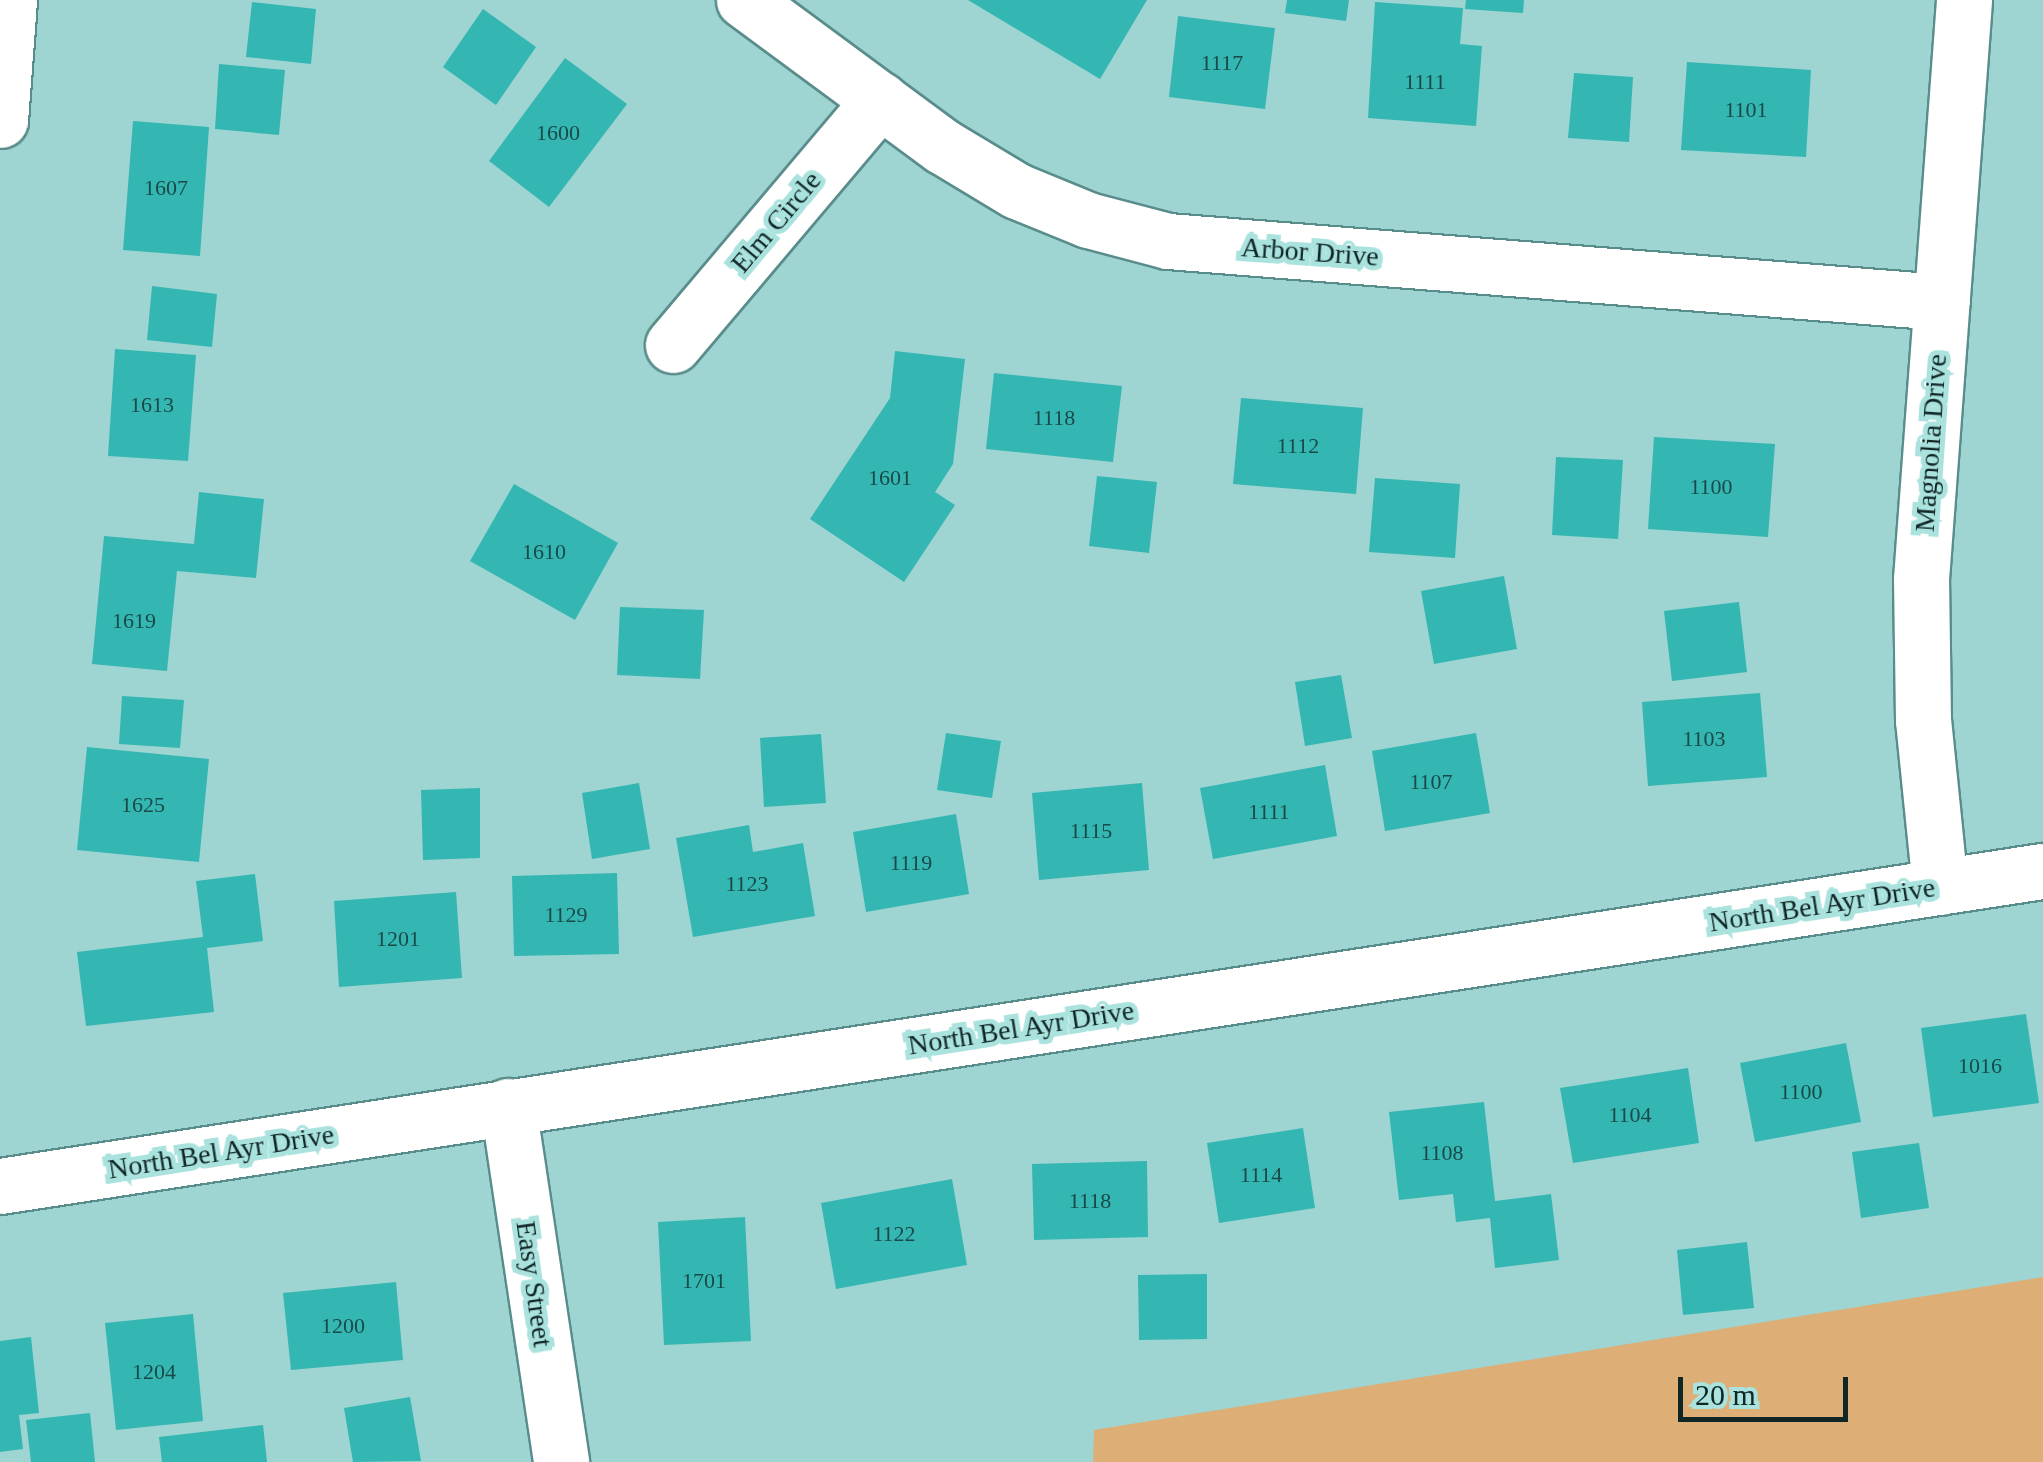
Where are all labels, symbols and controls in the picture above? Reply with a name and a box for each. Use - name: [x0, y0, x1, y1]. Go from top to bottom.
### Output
- house number: 1117: [1201, 50, 1243, 76]
- house number: 1111: [1404, 69, 1446, 95]
- house number: 1101: [1724, 97, 1768, 123]
- house number: 1600: [536, 120, 580, 146]
- street label: Elm Circle: [724, 164, 828, 280]
- house number: 1607: [144, 175, 188, 201]
- street label: Arbor Drive: [1240, 230, 1380, 274]
- street label: Magnolia Drive: [1908, 353, 1954, 533]
- house number: 1613: [130, 392, 174, 418]
- house number: 1118: [1033, 405, 1075, 431]
- house number: 1112: [1277, 433, 1319, 459]
- house number: 1601: [868, 465, 912, 491]
- house number: 1100: [1689, 474, 1733, 500]
- house number: 1610: [522, 539, 566, 565]
- house number: 1619: [112, 608, 156, 634]
- house number: 1103: [1682, 726, 1726, 752]
- house number: 1107: [1409, 769, 1453, 795]
- house number: 1625: [121, 792, 165, 818]
- house number: 1111: [1248, 799, 1290, 825]
- house number: 1115: [1070, 818, 1112, 844]
- house number: 1119: [890, 850, 932, 876]
- street label: North Bel Ayr Drive: [1706, 870, 1938, 940]
- house number: 1123: [725, 871, 769, 897]
- house number: 1129: [544, 902, 588, 928]
- house number: 1201: [376, 926, 420, 952]
- street label: North Bel Ayr Drive: [905, 993, 1137, 1063]
- house number: 1016: [1958, 1053, 2002, 1079]
- house number: 1100: [1779, 1079, 1823, 1105]
- house number: 1104: [1608, 1102, 1652, 1128]
- street label: North Bel Ayr Drive: [105, 1117, 337, 1187]
- house number: 1108: [1420, 1140, 1464, 1166]
- house number: 1114: [1240, 1162, 1282, 1188]
- house number: 1118: [1069, 1188, 1111, 1214]
- street label: Easy Street: [509, 1219, 559, 1349]
- house number: 1122: [872, 1221, 916, 1247]
- house number: 1701: [682, 1268, 726, 1294]
- house number: 1200: [321, 1313, 365, 1339]
- scale bar: [1683, 1357, 1853, 1419]
- house number: 1204: [132, 1359, 176, 1385]
- text: 20 m: [1695, 1378, 1756, 1411]

